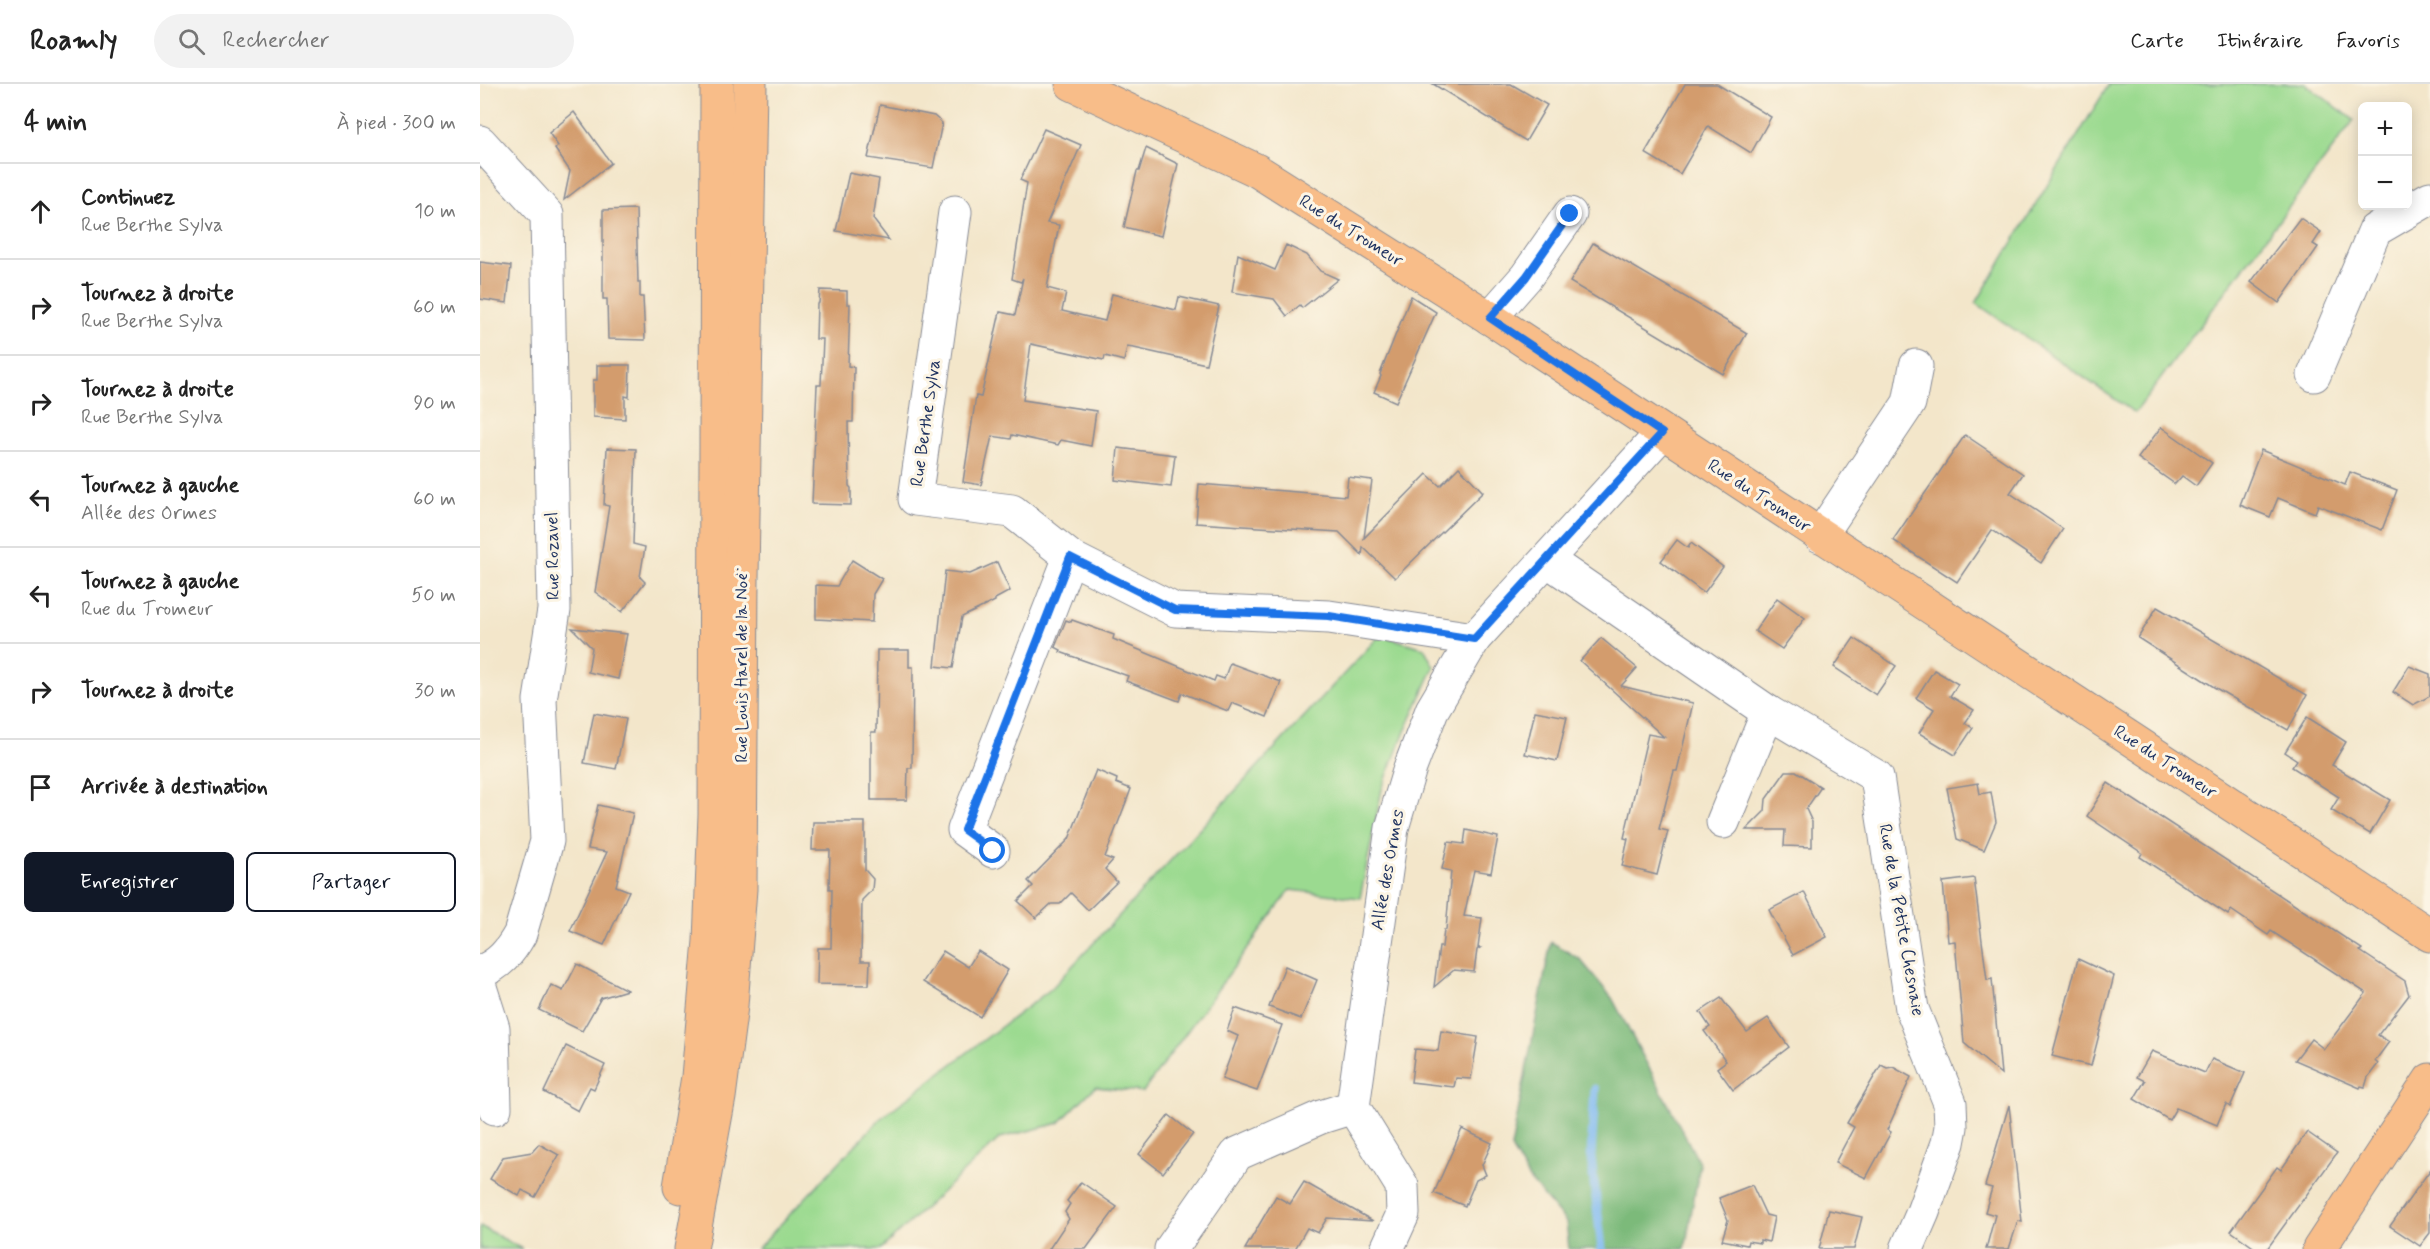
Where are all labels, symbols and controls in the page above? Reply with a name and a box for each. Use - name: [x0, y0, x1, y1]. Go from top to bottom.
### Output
- search box: [154, 14, 574, 68]
- text: Roamly: [30, 23, 118, 60]
- icon: search: [175, 25, 208, 58]
- text: Rechercher: [223, 27, 329, 55]
- text: Carte: [2130, 27, 2184, 55]
- text: Itinéraire: [2217, 27, 2303, 55]
- text: Favoris: [2336, 27, 2400, 55]
- map controls: [2358, 102, 2412, 210]
- button: +: [2358, 102, 2412, 156]
- text: 4 min: [24, 106, 87, 140]
- text: À pied · 300 m: [337, 110, 456, 137]
- button: −: [2358, 156, 2412, 210]
- text: Continuez: [81, 184, 175, 212]
- street label: Rue du Tromeur: [1294, 189, 1408, 273]
- icon: ahead: [24, 195, 57, 228]
- text: 10 m: [414, 198, 456, 225]
- route end: [1556, 200, 1582, 226]
- text: Rue Berthe Sylva: [81, 212, 223, 239]
- text: Tournez à droite: [81, 280, 234, 308]
- icon: right: [24, 291, 57, 324]
- text: 60 m: [413, 294, 456, 321]
- text: Rue Berthe Sylva: [81, 308, 223, 335]
- street label: Rue Berthe Sylva: [905, 358, 947, 488]
- text: Tournez à droite: [81, 376, 234, 404]
- icon: right: [24, 387, 57, 420]
- text: 90 m: [413, 390, 456, 417]
- text: Rue Berthe Sylva: [81, 404, 223, 431]
- street label: Rue du Tromeur: [1703, 454, 1816, 539]
- text: Tournez à gauche: [81, 472, 239, 500]
- icon: left: [24, 483, 57, 516]
- text: 60 m: [413, 486, 456, 513]
- text: Allée des Ormes: [81, 500, 217, 527]
- street label: Rue Rozavel: [540, 512, 566, 600]
- text: Tournez à gauche: [81, 568, 239, 596]
- street label: Rue Louis Harel de la Noë: [730, 568, 754, 763]
- icon: left: [24, 579, 57, 612]
- text: 50 m: [411, 582, 456, 609]
- text: Rue du Tromeur: [81, 596, 213, 623]
- icon: right: [24, 675, 57, 708]
- text: Tournez à droite: [81, 677, 234, 705]
- text: 30 m: [414, 678, 456, 705]
- street label: Rue du Tromeur: [2109, 720, 2222, 805]
- icon: arrive: [24, 771, 57, 804]
- text: Arrivée à destination: [81, 773, 268, 801]
- street label: Allée des Ormes: [1366, 808, 1410, 932]
- street label: Rue de la Petite Chesnaie: [1872, 822, 1930, 1018]
- route start: [979, 837, 1005, 863]
- button: Enregistrer: [24, 852, 234, 912]
- button: Partager: [246, 852, 456, 912]

